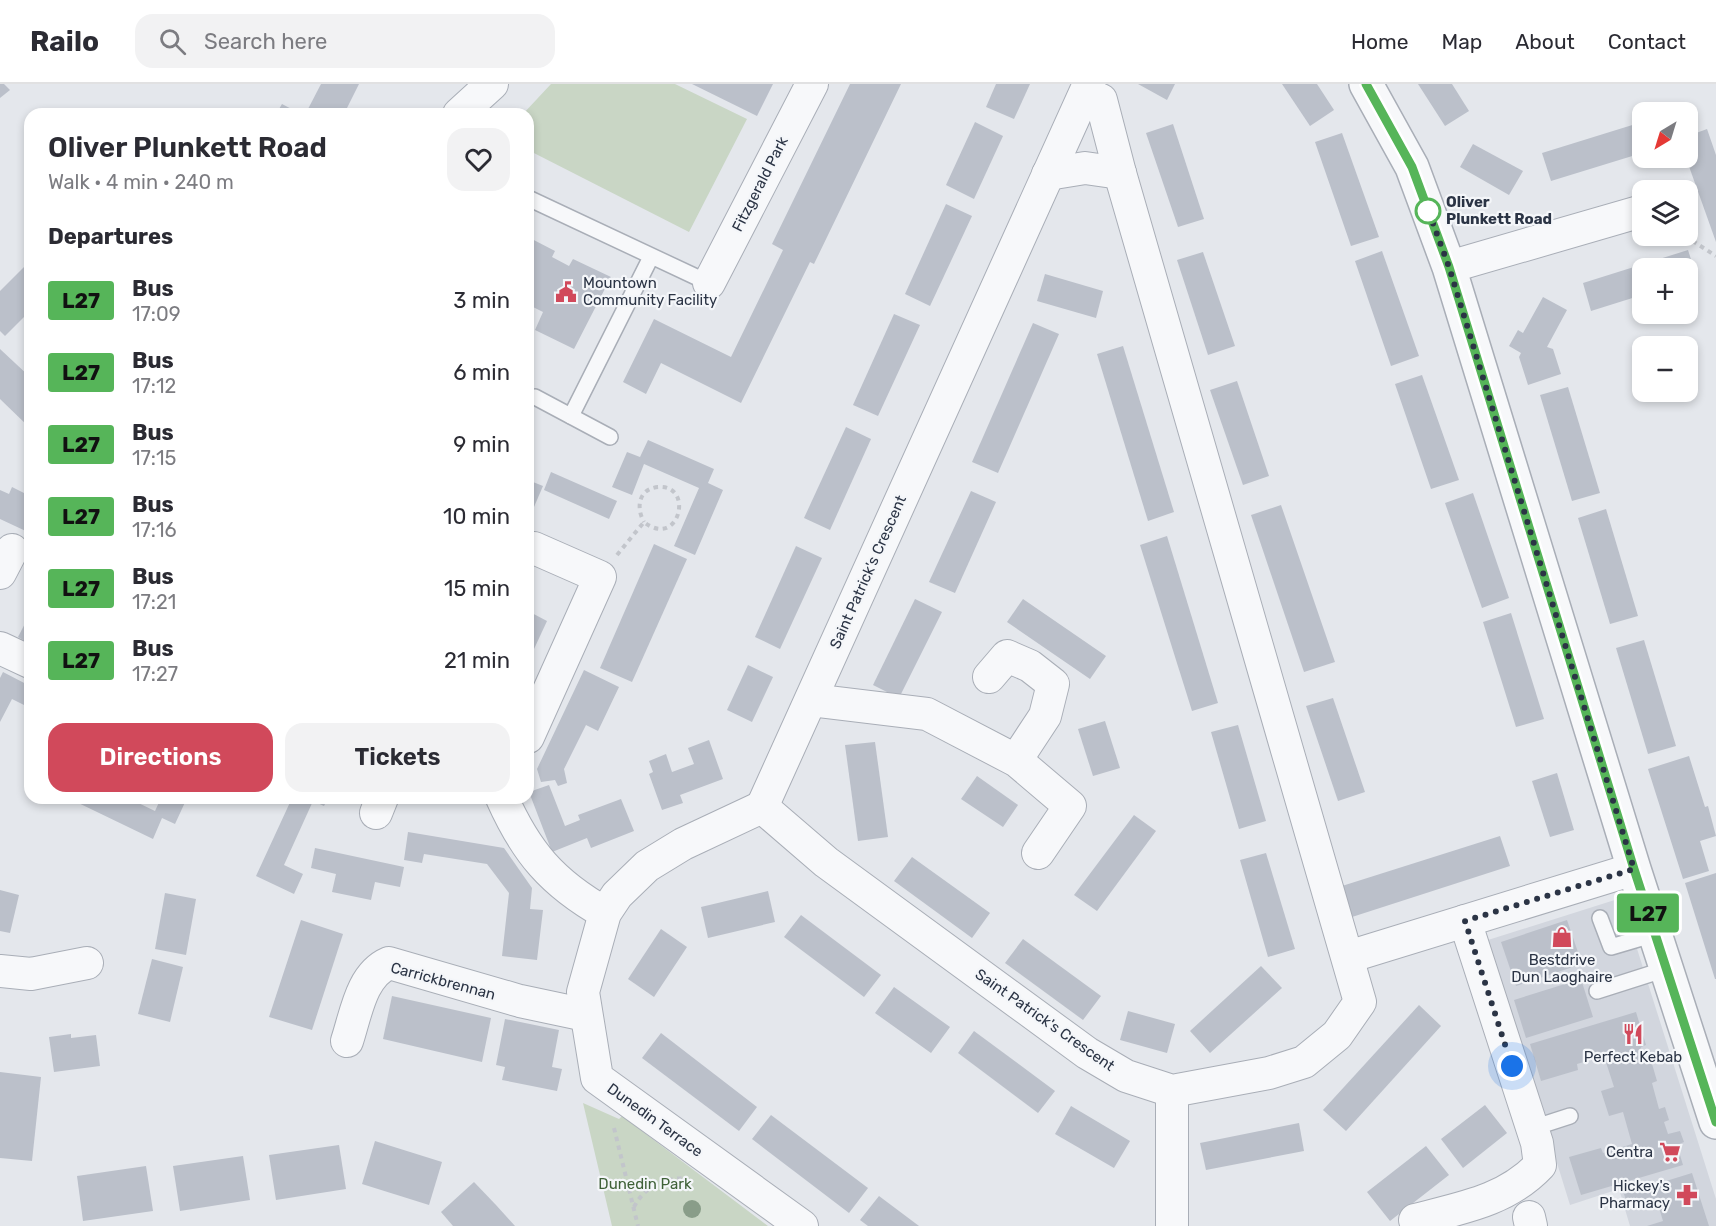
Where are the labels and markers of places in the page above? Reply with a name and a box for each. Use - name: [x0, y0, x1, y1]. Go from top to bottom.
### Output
- place label: Oliver Plunkett Road: [1446, 193, 1552, 228]
- marker: Oliver Plunkett Road: [1415, 198, 1441, 224]
- place label: Mountown Community Facility: [583, 274, 717, 309]
- public building icon: Mountown Community Facility: [554, 280, 578, 304]
- shop icon: Bestdrive Dun Laoghaire: [1550, 925, 1574, 949]
- place label: Bestdrive Dun Laoghaire: [1511, 951, 1613, 986]
- restaurant icon: Perfect Kebab: [1621, 1022, 1645, 1046]
- place label: Perfect Kebab: [1584, 1048, 1682, 1066]
- supermarket icon: Centra: [1658, 1140, 1682, 1164]
- place label: Centra: [1606, 1143, 1653, 1161]
- place label: Hickey's Pharmacy: [1599, 1177, 1670, 1212]
- pharmacy icon: Hickey's Pharmacy: [1675, 1183, 1699, 1207]

